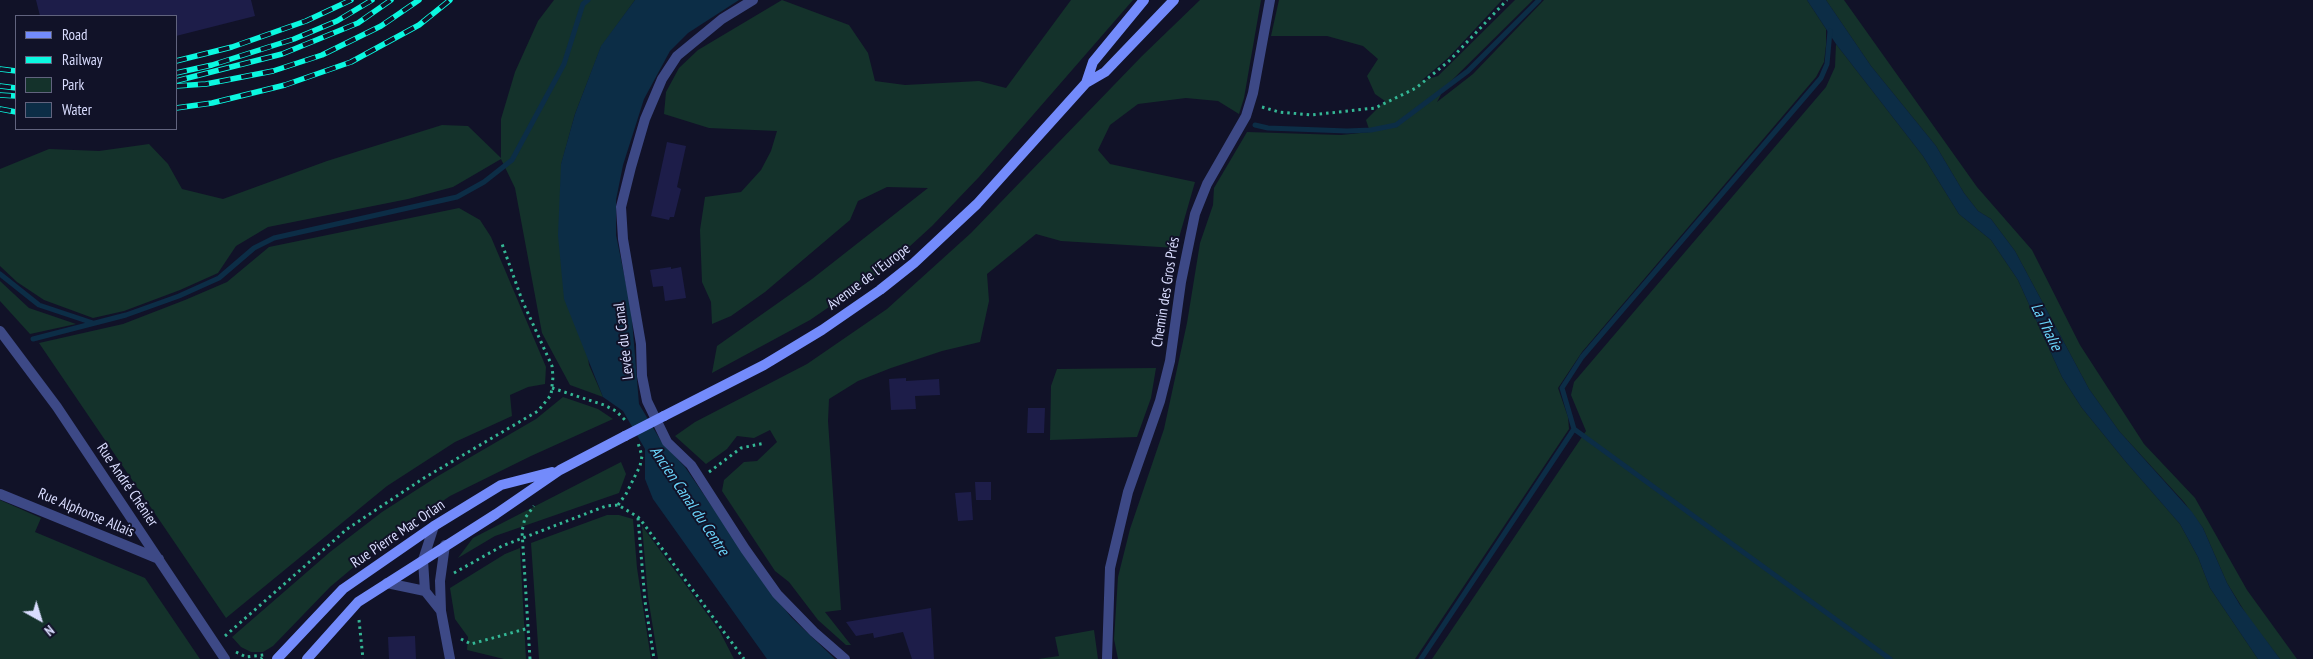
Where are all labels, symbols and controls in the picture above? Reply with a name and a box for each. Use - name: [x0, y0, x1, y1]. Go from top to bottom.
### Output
- legend: [15, 15, 178, 130]
- text: Road: [62, 25, 88, 44]
- text: Railway: [62, 50, 102, 69]
- text: Park: [62, 75, 84, 94]
- text: Water: [62, 100, 92, 119]
- street label: Chemin des Gros Prés: [1148, 236, 1184, 348]
- street label: Avenue de l'Europe: [824, 240, 914, 314]
- water label: La Thalie: [2026, 300, 2066, 354]
- street label: Levée du Canal: [610, 301, 638, 381]
- street label: Rue André Chénier: [93, 440, 161, 530]
- water label: Ancien Canal du Centre: [645, 443, 733, 559]
- street label: Rue Alphonse Allais: [35, 485, 137, 541]
- street label: Rue Pierre Mac Orlan: [348, 496, 448, 572]
- north arrow: [15, 594, 65, 644]
- text: N: [41, 621, 58, 640]

